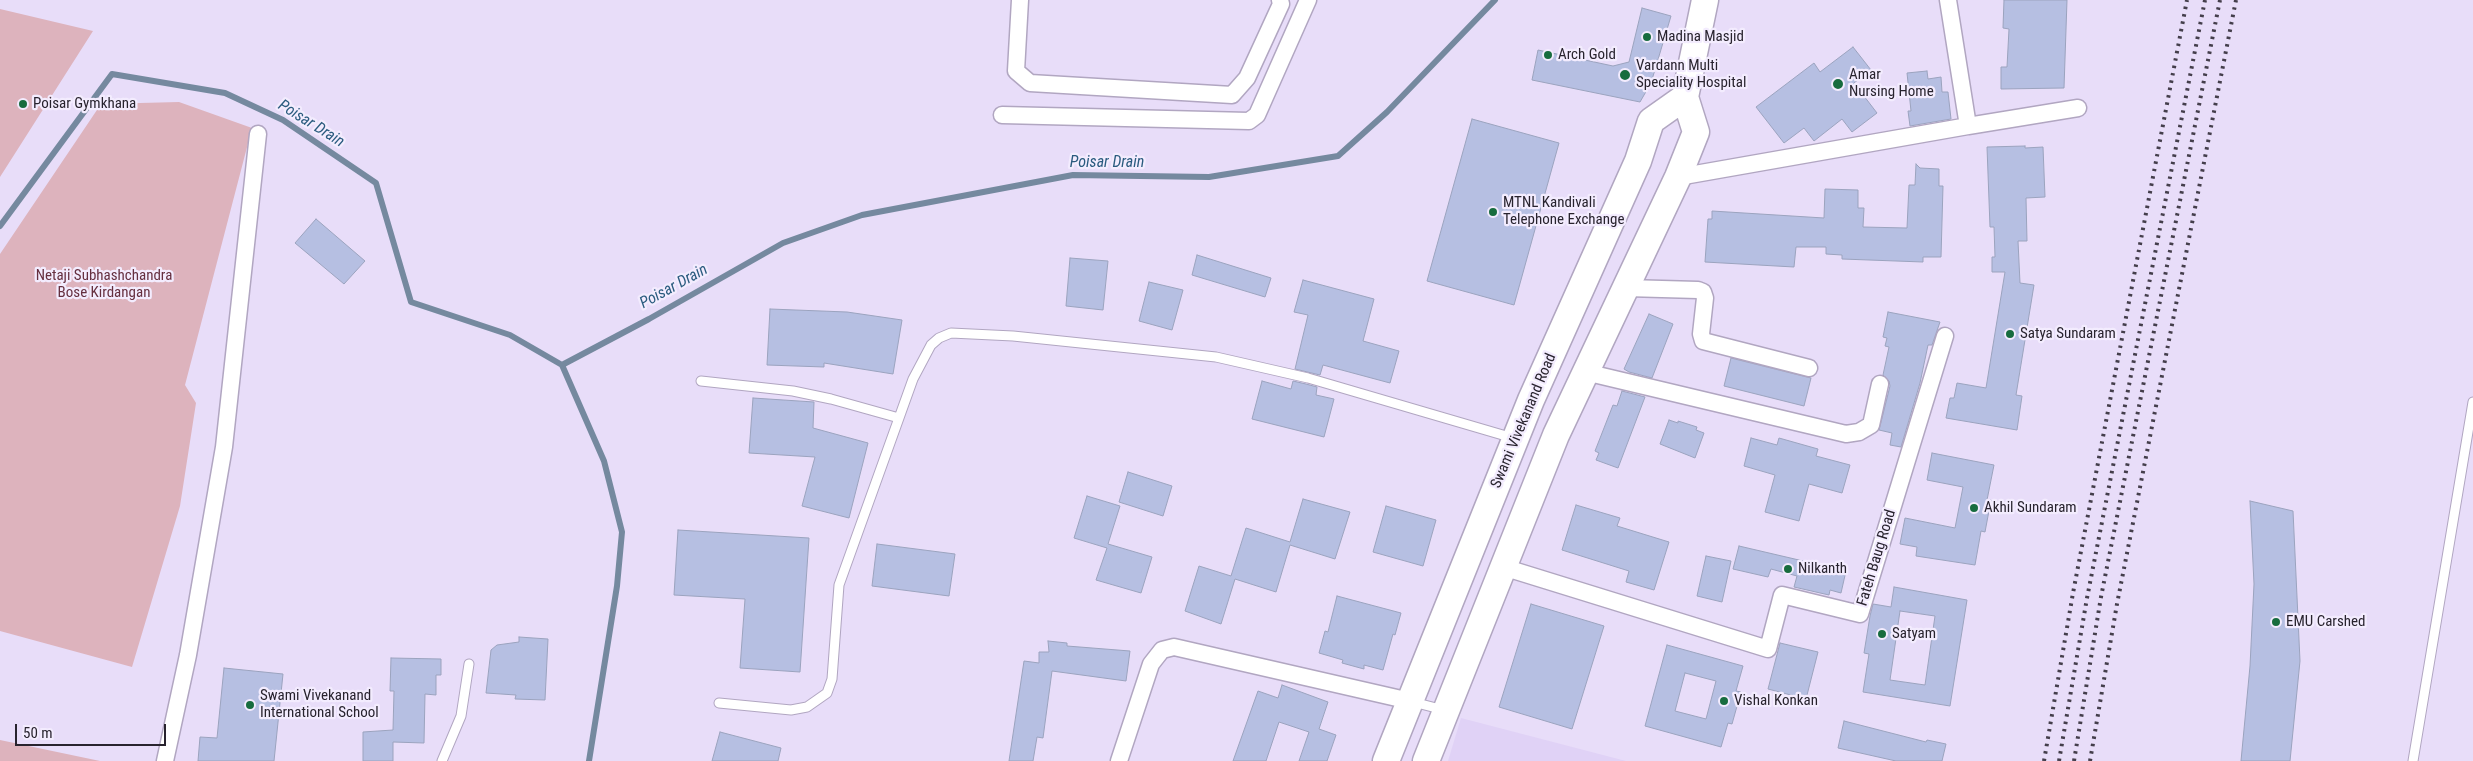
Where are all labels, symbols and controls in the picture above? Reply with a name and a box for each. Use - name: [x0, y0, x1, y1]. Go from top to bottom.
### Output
- place label: Madina Masjid: [1657, 28, 1744, 46]
- marker: Madina Masjid: [1641, 31, 1653, 43]
- place label: Arch Gold: [1558, 46, 1616, 64]
- marker: Arch Gold: [1542, 49, 1554, 61]
- place label: Vardann Multi Speciality Hospital: [1636, 57, 1746, 92]
- place label: Amar Nursing Home: [1849, 66, 1934, 101]
- marker: Vardann Multi Speciality Hospital: [1618, 68, 1632, 82]
- marker: Amar Nursing Home: [1831, 77, 1845, 91]
- place label: Poisar Gymkhana: [33, 95, 136, 113]
- water label: Poisar Drain: [274, 96, 348, 152]
- marker: Poisar Gymkhana: [17, 98, 29, 110]
- water label: Poisar Drain: [1070, 153, 1144, 173]
- place label: MTNL Kandivali Telephone Exchange: [1503, 194, 1624, 229]
- marker: MTNL Kandivali Telephone Exchange: [1487, 206, 1499, 218]
- water label: Poisar Drain: [637, 261, 711, 313]
- park label: Netaji Subhashchandra Bose Kirdangan: [36, 267, 172, 302]
- place label: Satya Sundaram: [2020, 325, 2116, 343]
- marker: Satya Sundaram: [2004, 328, 2016, 340]
- street label: Swami Vivekanand Road: [1487, 351, 1561, 491]
- place label: Akhil Sundaram: [1984, 499, 2077, 517]
- marker: Akhil Sundaram: [1968, 502, 1980, 514]
- street label: Fateh Baug Road: [1854, 508, 1900, 608]
- place label: Nilkanth: [1798, 560, 1847, 578]
- marker: Nilkanth: [1782, 563, 1794, 575]
- place label: EMU Carshed: [2286, 613, 2365, 631]
- marker: EMU Carshed: [2270, 616, 2282, 628]
- place label: Satyam: [1892, 625, 1936, 643]
- marker: Satyam: [1876, 628, 1888, 640]
- place label: Swami Vivekanand International School: [260, 687, 379, 722]
- place label: Vishal Konkan: [1734, 692, 1818, 710]
- marker: Vishal Konkan: [1718, 695, 1730, 707]
- marker: Swami Vivekanand International School: [244, 699, 256, 711]
- scale bar: [18, 714, 169, 746]
- text: 50 m: [23, 724, 53, 742]

